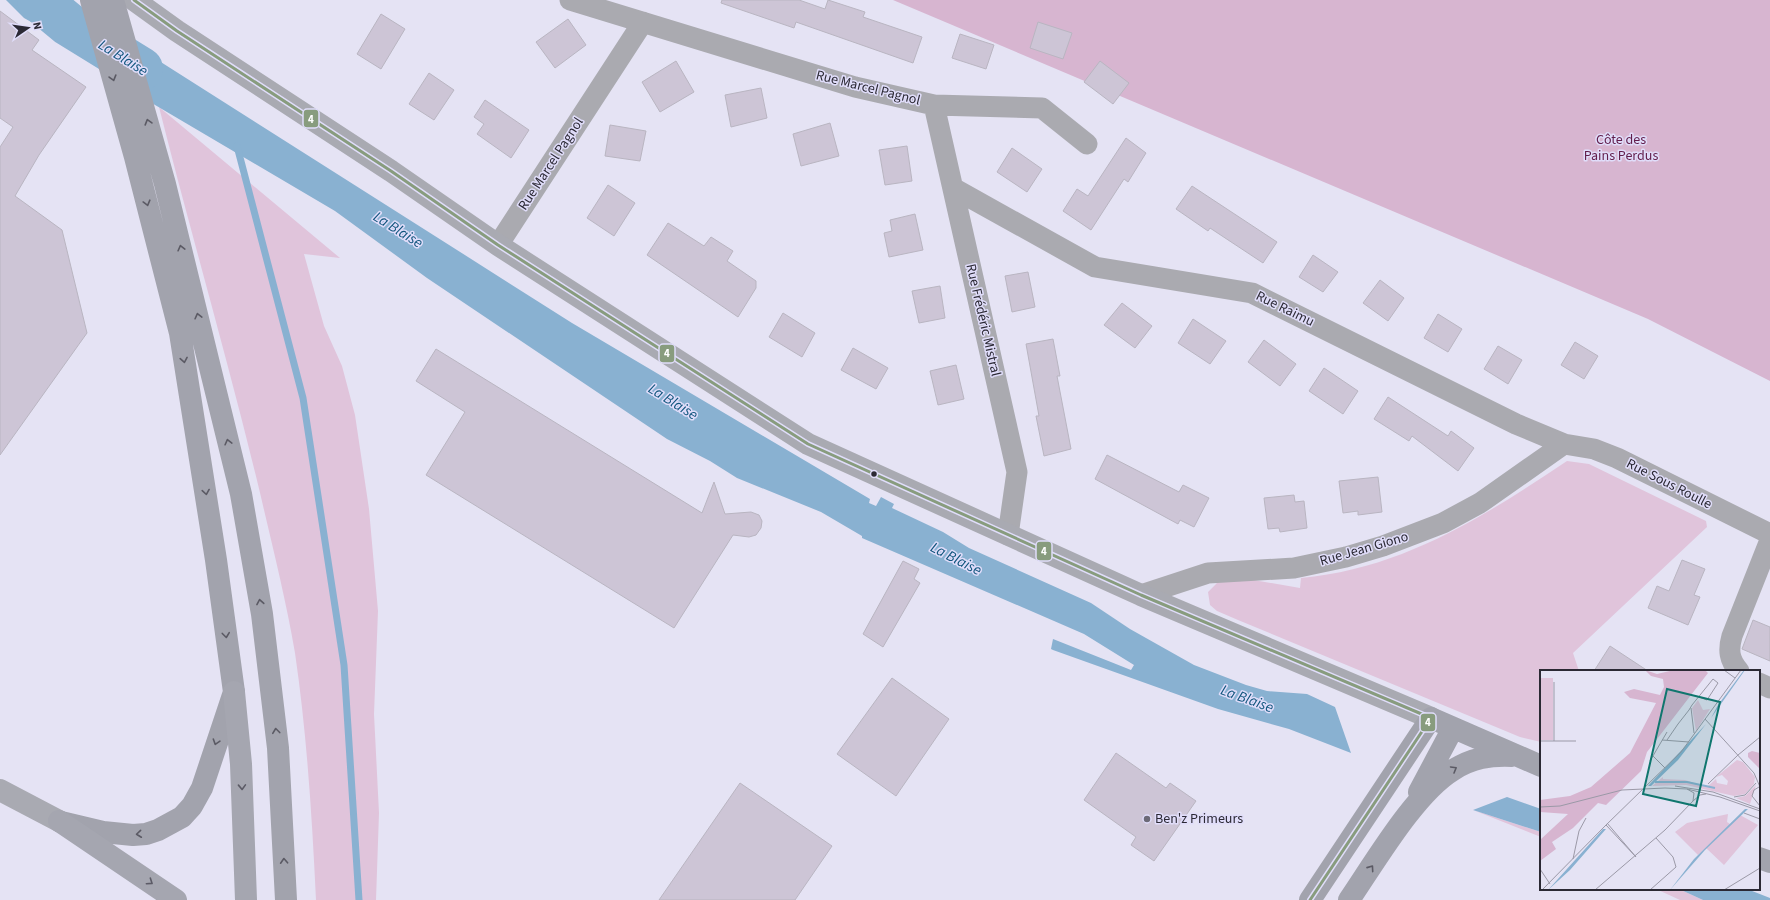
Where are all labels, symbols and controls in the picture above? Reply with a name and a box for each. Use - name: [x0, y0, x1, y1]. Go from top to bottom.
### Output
- north arrow: [8, 8, 48, 48]
- text: N: [29, 21, 45, 31]
- water label: La Blaise: [94, 35, 152, 81]
- street label: Rue Marcel Pagnol: [814, 65, 923, 111]
- one-way arrow: [108, 74, 117, 81]
- line badge: 4: [303, 109, 319, 128]
- text: 4: [308, 112, 314, 127]
- street label: Rue Marcel Pagnol: [513, 113, 589, 214]
- one-way arrow: [144, 119, 153, 126]
- park label: Côte des Pains Perdus: [1584, 130, 1658, 166]
- one-way arrow: [143, 200, 151, 206]
- water label: La Blaise: [369, 207, 427, 253]
- one-way arrow: [177, 244, 186, 251]
- street label: Rue Frédéric Mistral: [960, 262, 1006, 379]
- street label: Rue Raimu: [1252, 286, 1318, 332]
- one-way arrow: [194, 313, 202, 319]
- line badge: 4: [659, 344, 675, 363]
- text: 4: [664, 346, 670, 361]
- one-way arrow: [179, 357, 188, 364]
- water label: La Blaise: [644, 379, 702, 425]
- one-way arrow: [225, 439, 233, 446]
- street label: Rue Sous Roulle: [1623, 454, 1715, 514]
- unlabelled marker: [869, 469, 879, 479]
- one-way arrow: [201, 489, 210, 495]
- street label: Rue Jean Giono: [1317, 527, 1411, 571]
- water label: La Blaise: [927, 537, 985, 581]
- line badge: 4: [1036, 541, 1052, 561]
- text: 4: [1041, 544, 1047, 559]
- one-way arrow: [256, 599, 264, 605]
- one-way arrow: [221, 631, 230, 638]
- inset map: [1540, 670, 1760, 890]
- water label: La Blaise: [1218, 680, 1276, 718]
- line badge: 4: [1420, 713, 1436, 732]
- text: 4: [1425, 715, 1431, 730]
- one-way arrow: [271, 728, 280, 734]
- one-way arrow: [212, 739, 221, 746]
- one-way arrow: [1450, 767, 1458, 774]
- one-way arrow: [238, 784, 246, 790]
- place label: Ben'z Primeurs: [1155, 809, 1243, 829]
- marker: Ben'z Primeurs: [1142, 814, 1152, 824]
- one-way arrow: [136, 830, 142, 839]
- one-way arrow: [279, 858, 288, 864]
- one-way arrow: [1366, 865, 1374, 872]
- one-way arrow: [146, 877, 153, 885]

